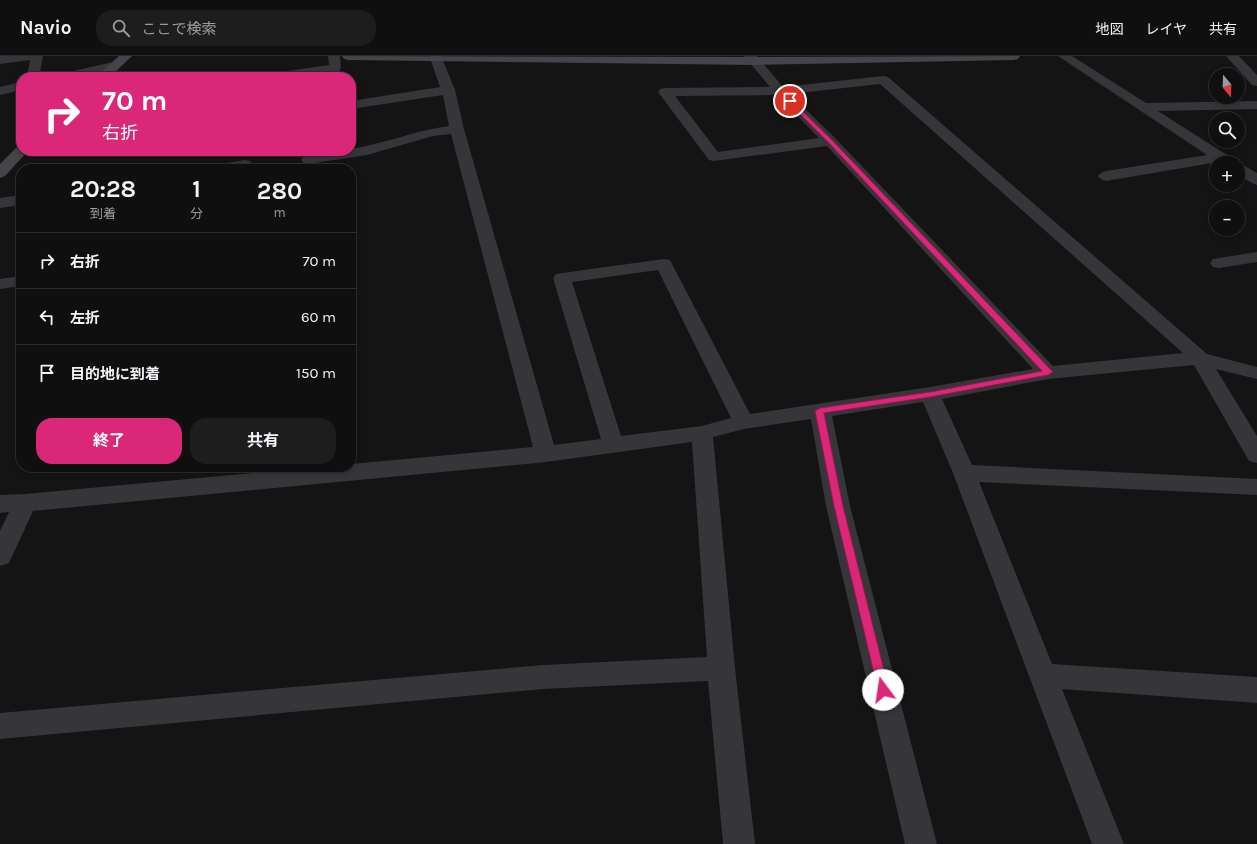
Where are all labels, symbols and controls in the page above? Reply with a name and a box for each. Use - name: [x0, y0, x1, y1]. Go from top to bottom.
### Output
- search box: [96, 10, 376, 46]
- text: Navio: [20, 17, 72, 39]
- icon: search: [110, 17, 132, 39]
- text: ここで検索: [142, 20, 217, 38]
- text: 地図: [1095, 21, 1123, 38]
- text: レイヤ: [1145, 21, 1187, 38]
- text: 共有: [1209, 21, 1237, 38]
- north arrow: [1209, 68, 1245, 104]
- map controls: [1209, 68, 1245, 236]
- text: 70 m: [102, 84, 167, 117]
- pin: [773, 84, 807, 118]
- icon: right: [36, 88, 88, 140]
- icon: arrive: [779, 90, 801, 112]
- button: search: [1209, 112, 1245, 148]
- text: 右折: [102, 122, 138, 144]
- button: +: [1209, 156, 1245, 192]
- text: 20:28: [70, 175, 136, 203]
- text: 1: [192, 175, 201, 203]
- text: 280: [257, 177, 302, 205]
- button: −: [1209, 200, 1245, 236]
- text: m: [273, 205, 286, 220]
- text: 到着: [90, 206, 116, 221]
- text: 分: [190, 206, 203, 221]
- icon: right: [36, 250, 58, 272]
- text: 70 m: [302, 252, 336, 270]
- text: 右折: [70, 253, 100, 271]
- icon: left: [36, 306, 58, 328]
- text: 60 m: [301, 308, 336, 326]
- text: 左折: [70, 309, 100, 327]
- icon: arrive: [36, 362, 58, 384]
- text: 150 m: [296, 364, 336, 382]
- text: 目的地に到着: [70, 365, 160, 383]
- button: 終了: [36, 418, 182, 464]
- button: 共有: [190, 418, 336, 464]
- position arrow: [862, 669, 904, 711]

